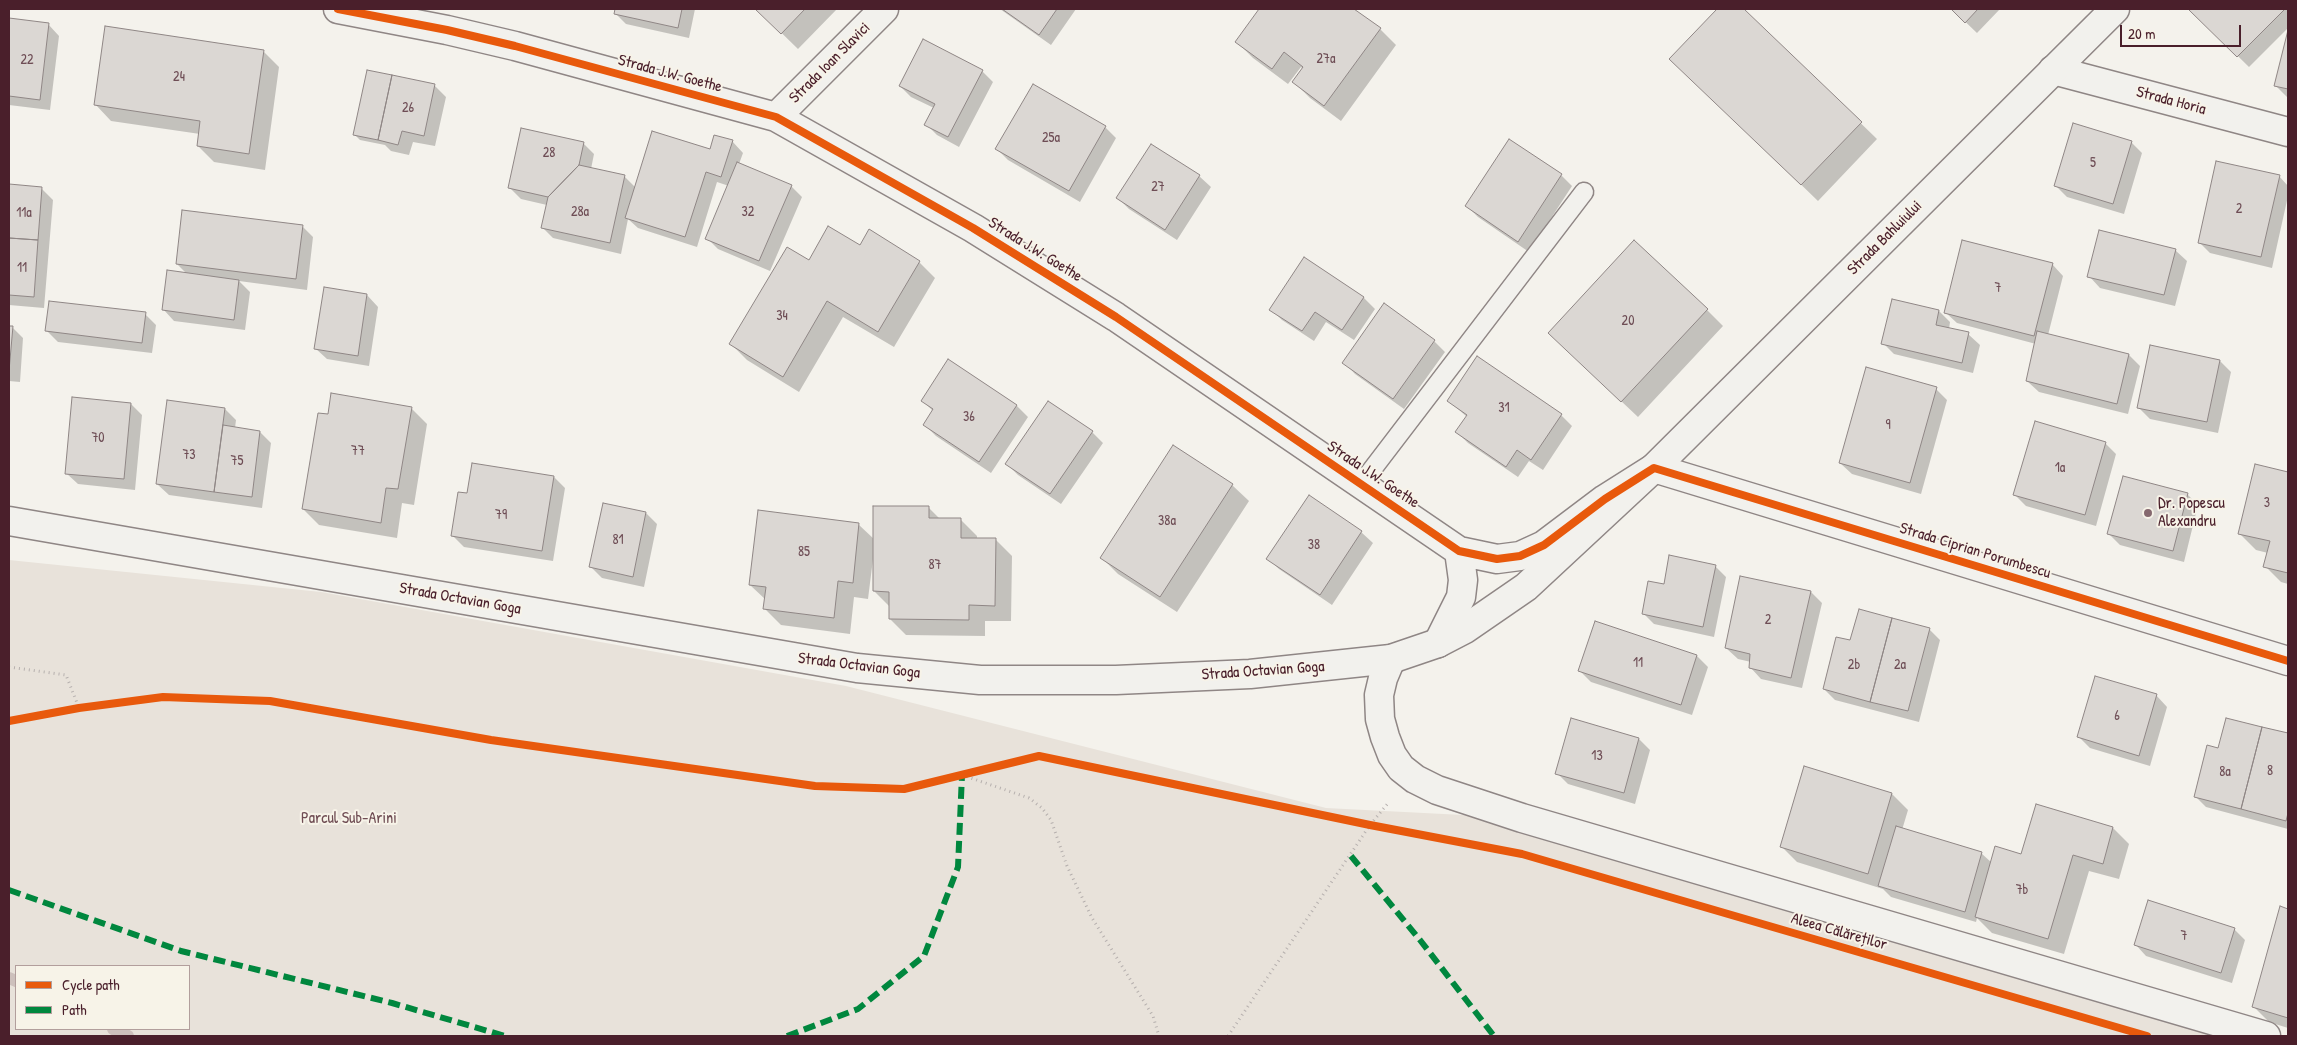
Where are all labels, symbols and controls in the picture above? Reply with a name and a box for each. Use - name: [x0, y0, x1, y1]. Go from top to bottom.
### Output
- scale bar: [2122, 15, 2243, 47]
- street label: Strada Ioan Slavici: [786, 19, 874, 107]
- text: 20 m: [2128, 23, 2155, 44]
- street label: Strada J.W. Goethe: [616, 51, 724, 97]
- house number: 27a: [1317, 51, 1335, 67]
- house number: 22: [20, 52, 34, 68]
- house number: 24: [173, 69, 185, 85]
- street label: Strada Horia: [2134, 82, 2208, 120]
- house number: 26: [402, 100, 414, 116]
- house number: 25a: [1042, 130, 1060, 146]
- house number: 28: [543, 145, 555, 161]
- house number: 5: [2090, 155, 2096, 171]
- house number: 27: [1151, 179, 1165, 195]
- street label: Strada Bahluiului: [1844, 197, 1926, 279]
- house number: 2: [2236, 201, 2242, 217]
- house number: 28a: [571, 204, 589, 220]
- house number: 32: [742, 204, 754, 220]
- house number: 11a: [16, 205, 32, 221]
- street label: Strada J.W. Goethe: [985, 214, 1085, 286]
- house number: 11: [17, 260, 27, 276]
- house number: 7: [1995, 280, 2001, 296]
- house number: 34: [776, 308, 788, 324]
- house number: 20: [1622, 313, 1634, 329]
- house number: 31: [1498, 400, 1510, 416]
- house number: 36: [963, 409, 975, 425]
- house number: 9: [1885, 417, 1891, 433]
- house number: 70: [91, 430, 105, 446]
- street label: Strada J.W. Goethe: [1323, 437, 1423, 513]
- house number: 77: [351, 443, 365, 459]
- house number: 73: [182, 447, 196, 463]
- house number: 75: [231, 453, 243, 469]
- house number: 1a: [2055, 460, 2065, 476]
- place label: Dr. Popescu Alexandru: [2158, 494, 2225, 532]
- house number: 3: [2264, 495, 2270, 511]
- house number: 79: [495, 507, 507, 523]
- marker: Dr. Popescu Alexandru: [2142, 507, 2154, 519]
- house number: 38a: [1158, 513, 1176, 529]
- street label: Strada Ciprian Porumbescu: [1897, 519, 2053, 583]
- house number: 81: [612, 532, 624, 548]
- house number: 38: [1308, 537, 1320, 553]
- house number: 85: [798, 544, 810, 560]
- house number: 87: [929, 557, 941, 573]
- street label: Strada Octavian Goga: [398, 579, 522, 619]
- house number: 2: [1765, 612, 1771, 628]
- street label: Strada Octavian Goga: [797, 649, 921, 683]
- house number: 11: [1633, 655, 1643, 671]
- street label: Strada Octavian Goga: [1201, 657, 1325, 685]
- house number: 2b: [1848, 657, 1860, 673]
- house number: 2a: [1894, 657, 1906, 673]
- house number: 6: [2114, 708, 2120, 724]
- house number: 13: [1591, 748, 1603, 764]
- house number: 8: [2267, 763, 2273, 779]
- house number: 8a: [2219, 764, 2231, 780]
- park label: Parcul Sub-Arini: [301, 809, 397, 829]
- house number: 7b: [2016, 882, 2028, 898]
- street label: Aleea Călăreților: [1789, 909, 1889, 955]
- house number: 7: [2181, 928, 2187, 944]
- legend: [15, 965, 190, 1030]
- text: Cycle path: [62, 974, 120, 995]
- text: Path: [62, 999, 87, 1020]

